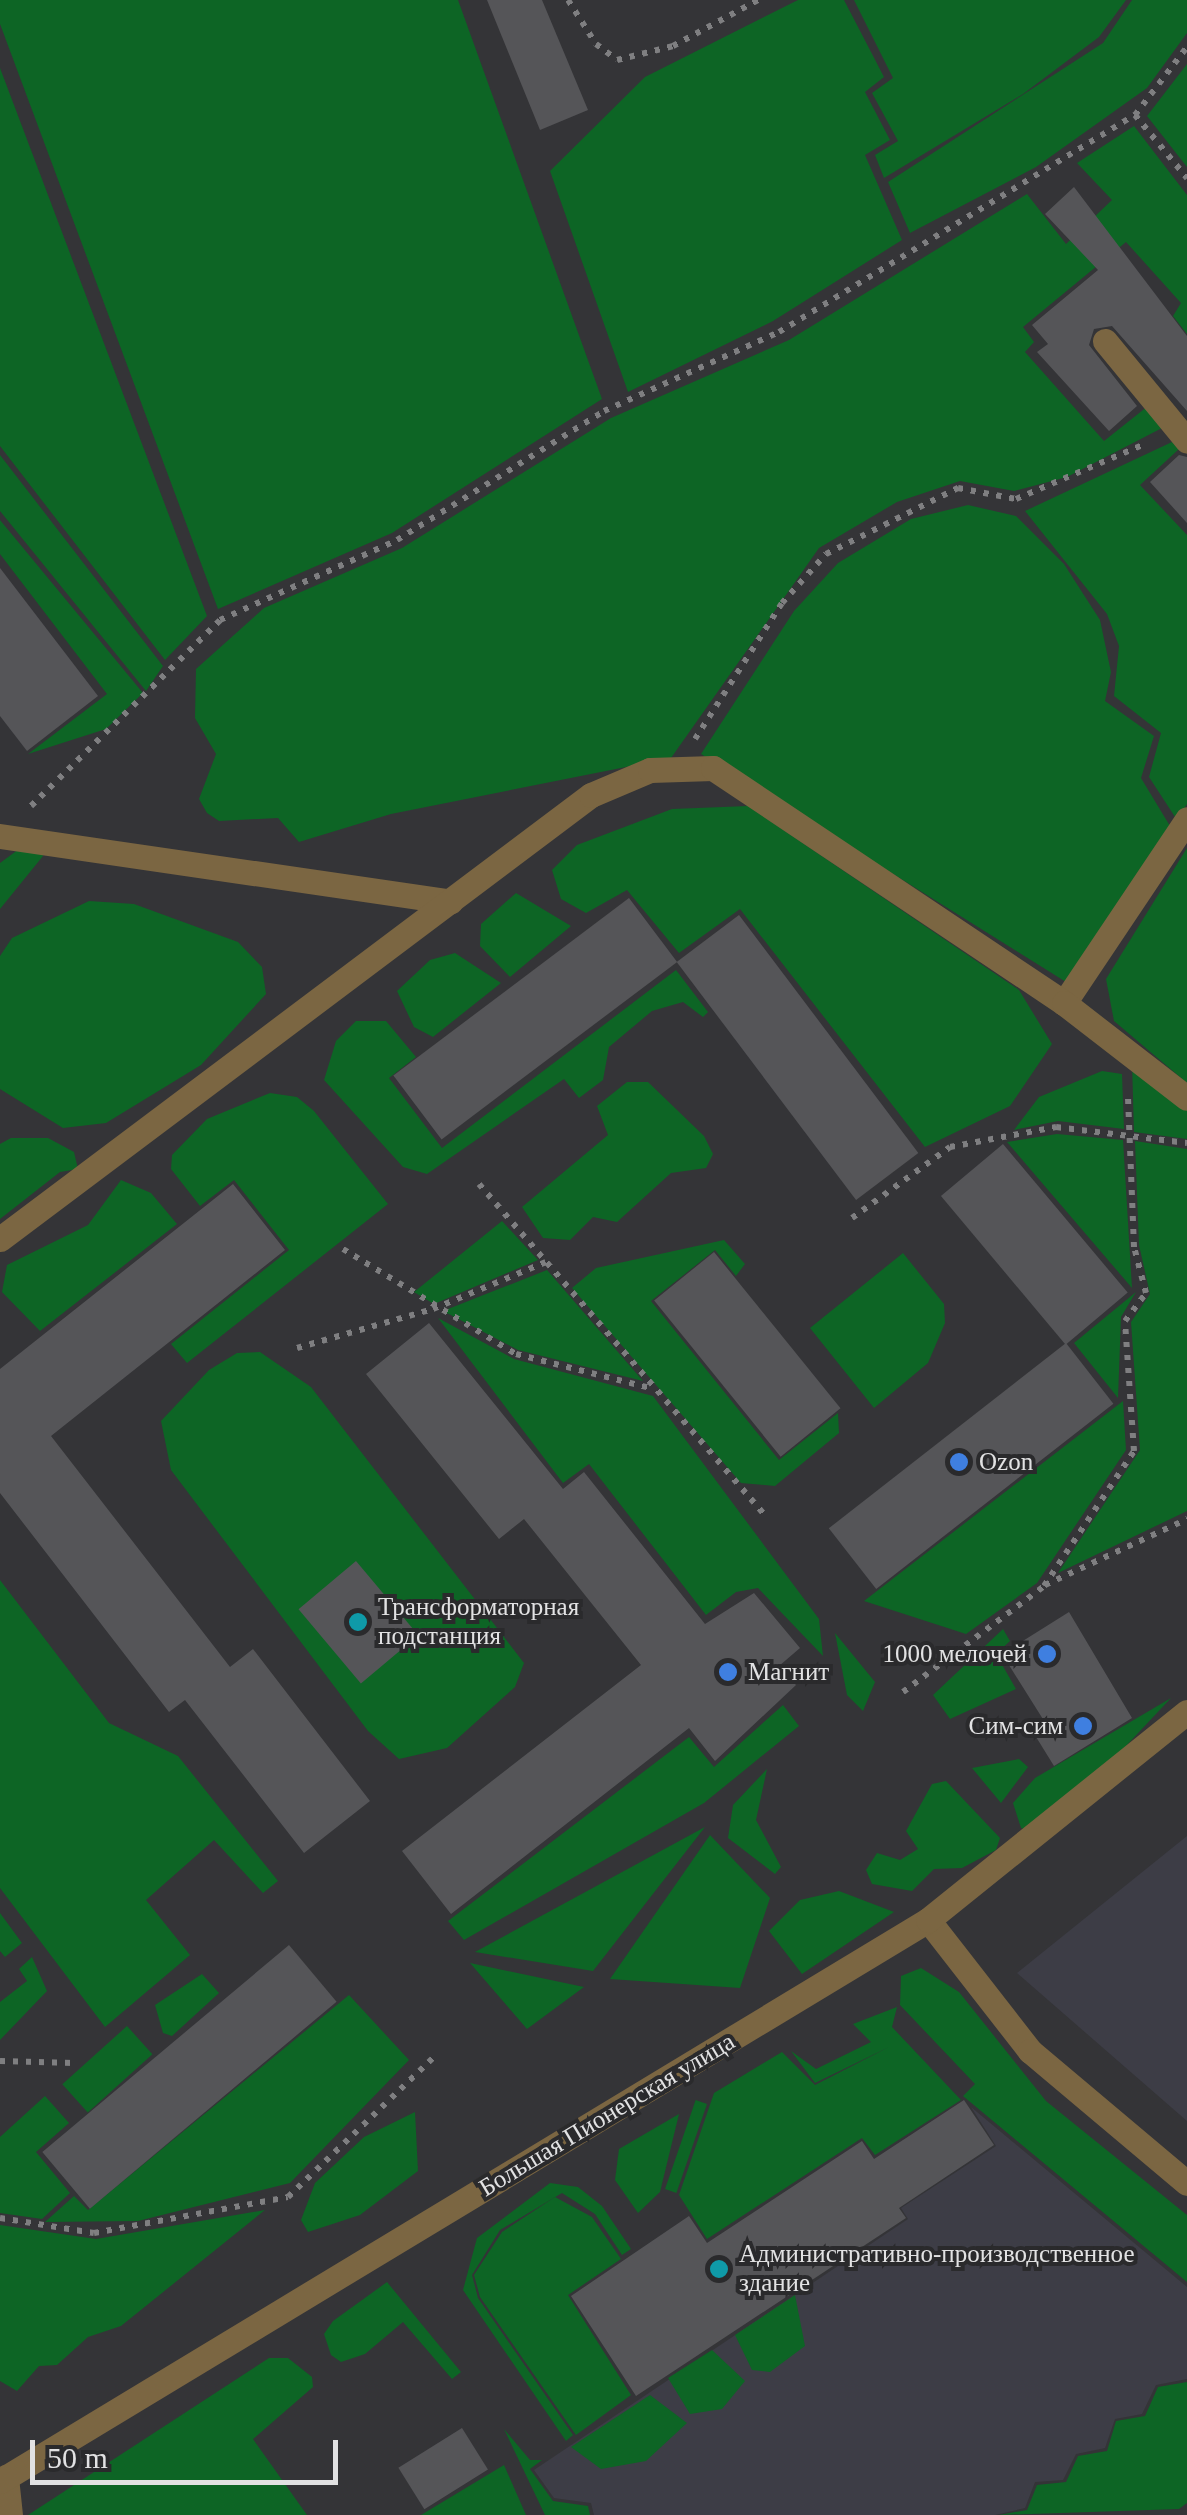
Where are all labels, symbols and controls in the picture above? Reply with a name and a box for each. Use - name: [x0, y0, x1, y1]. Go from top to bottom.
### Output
- place label: Ozon: [979, 1447, 1033, 1477]
- marker: Ozon: [948, 1451, 970, 1473]
- place label: Трансформаторная подстанция: [378, 1593, 579, 1652]
- marker: Трансформаторная подстанция: [347, 1611, 369, 1633]
- place label: 1000 мелочей: [882, 1639, 1027, 1669]
- marker: 1000 мелочей: [1036, 1643, 1058, 1665]
- place label: Магнит: [748, 1657, 829, 1687]
- marker: Магнит: [717, 1661, 739, 1683]
- place label: Сим-сим: [969, 1711, 1063, 1741]
- marker: Сим-сим: [1072, 1715, 1094, 1737]
- street label: Большая Пионерская улица: [474, 2027, 740, 2203]
- place label: Административно-производственное здание: [739, 2240, 1135, 2299]
- marker: Административно-производственное здание: [708, 2258, 730, 2280]
- scale bar: [35, 2420, 342, 2482]
- text: 50 m: [47, 2441, 108, 2474]

